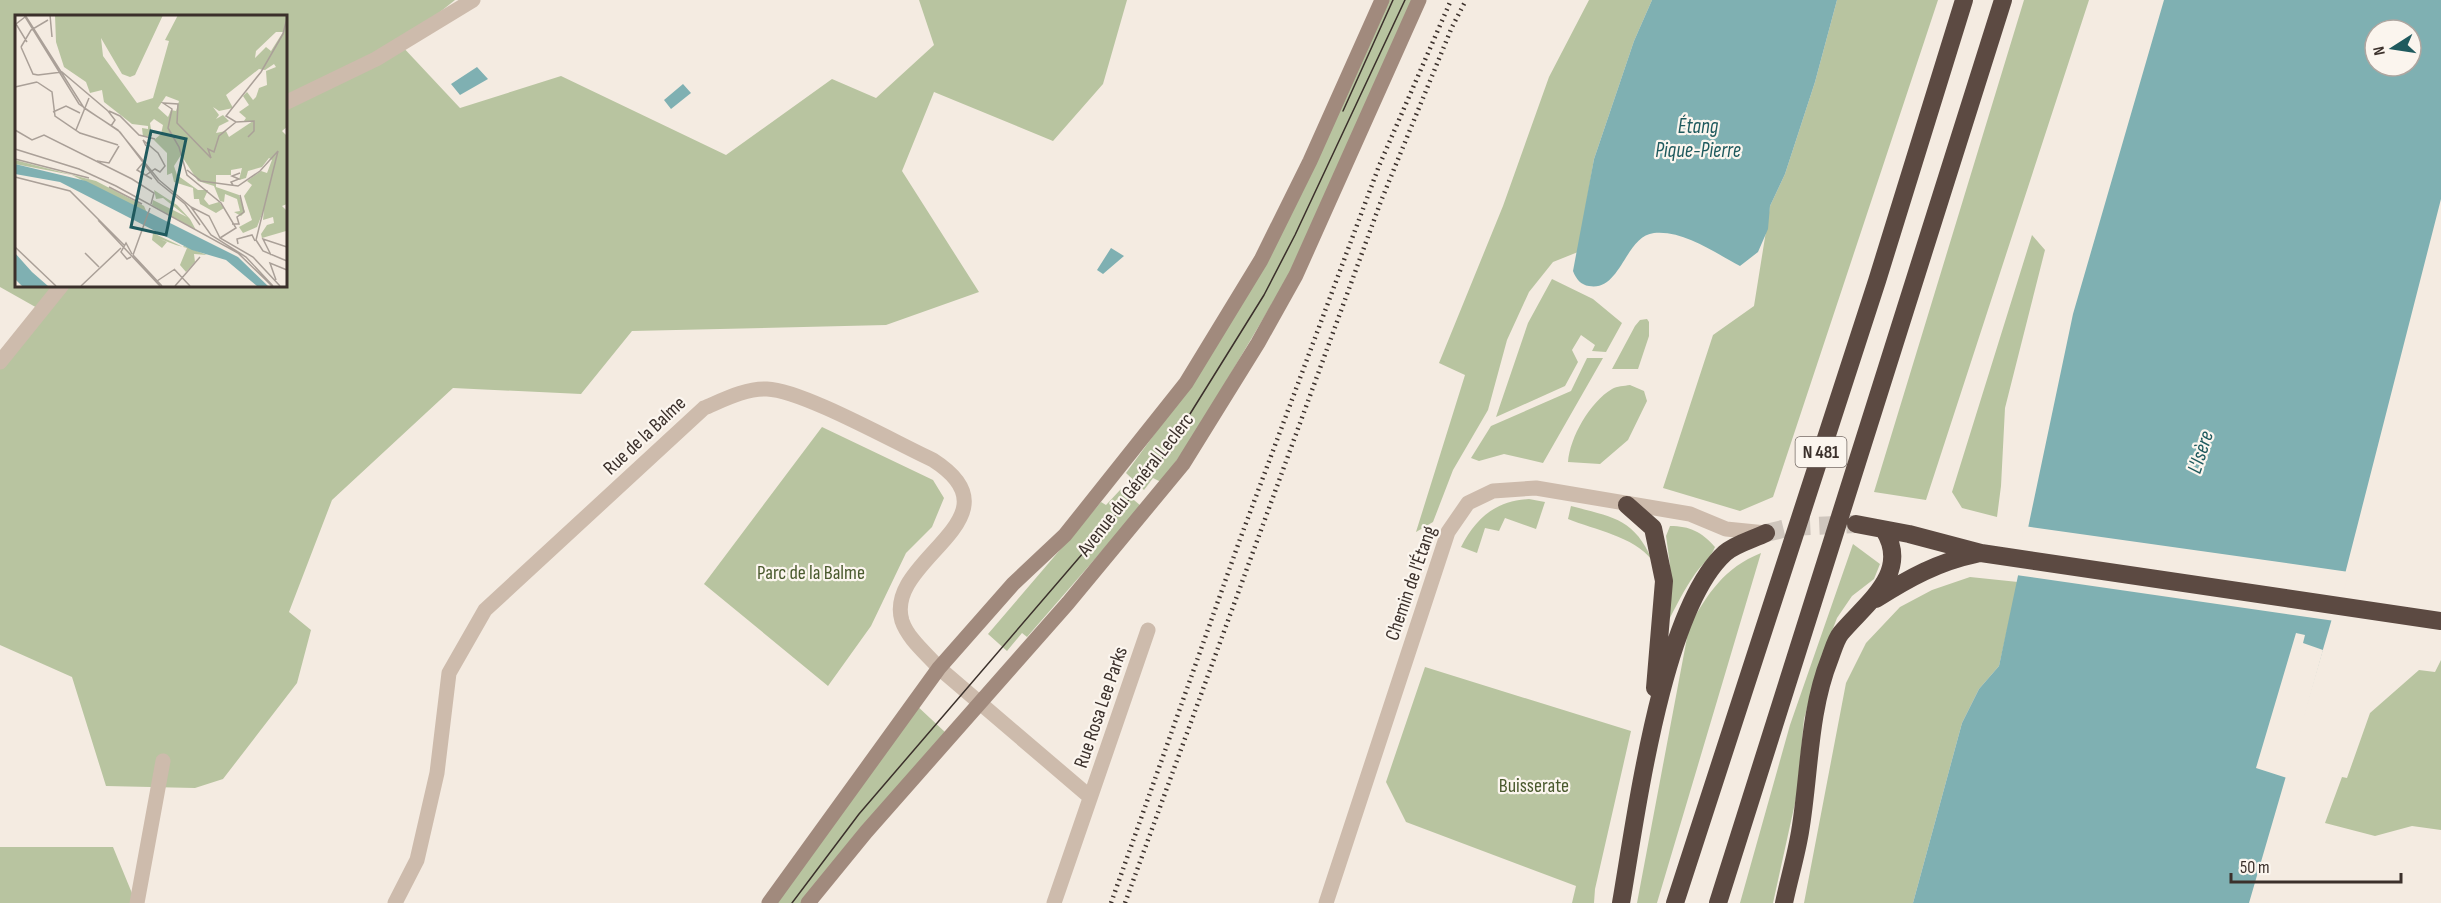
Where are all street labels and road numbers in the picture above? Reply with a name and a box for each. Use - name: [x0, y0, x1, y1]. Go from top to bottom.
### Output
- street label: Rue de la Balme: [598, 391, 691, 480]
- street label: Avenue du Général Leclerc: [1072, 408, 1199, 562]
- road number: N 481: [1796, 437, 1846, 467]
- street label: Chemin de l'Étang: [1380, 523, 1442, 644]
- street label: Rue Rosa Lee Parks: [1069, 644, 1133, 771]

